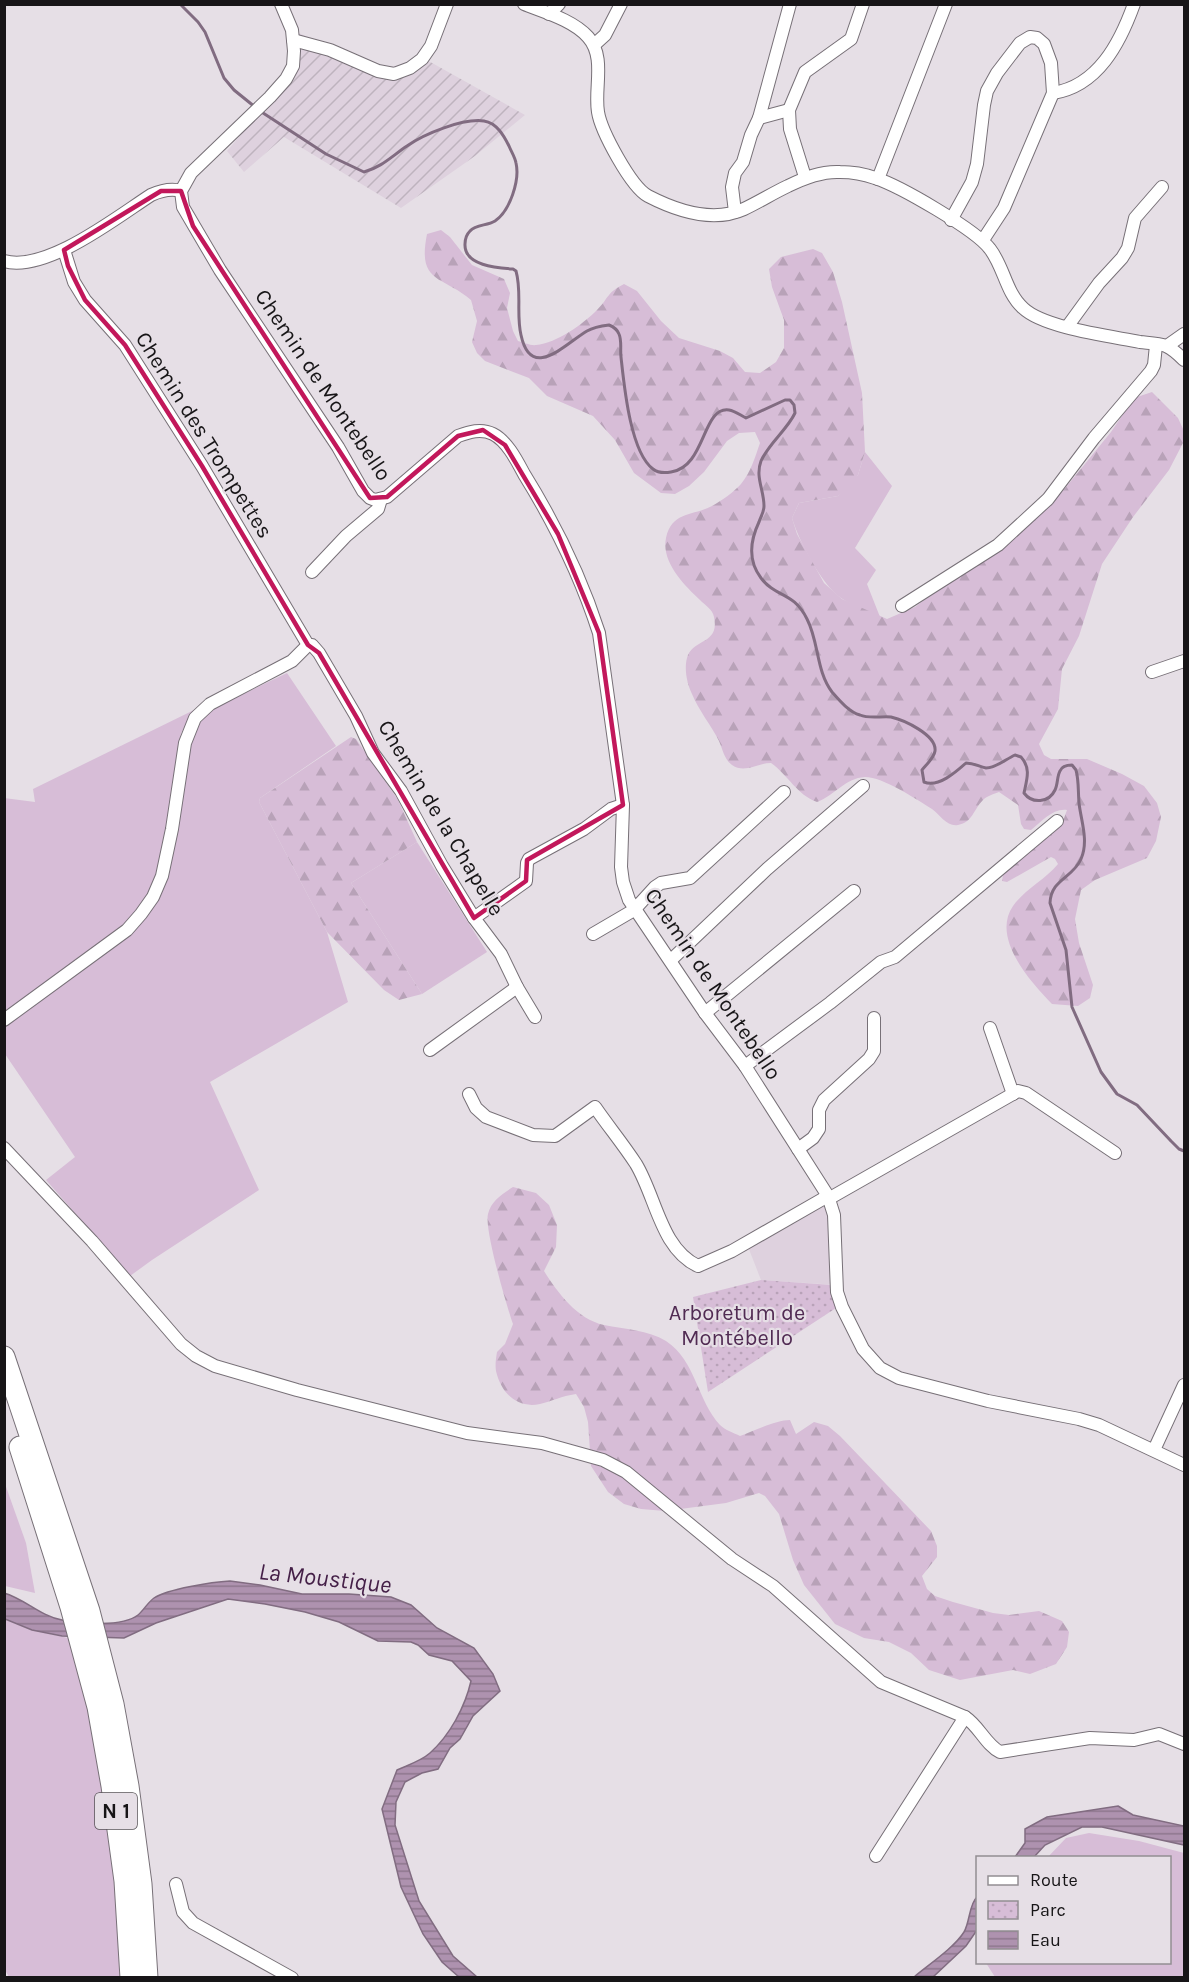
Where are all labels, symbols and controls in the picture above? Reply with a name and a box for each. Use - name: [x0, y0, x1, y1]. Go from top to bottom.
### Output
- street label: Chemin de Montebello: [249, 284, 397, 486]
- street label: Chemin des Trompettes: [130, 327, 278, 543]
- street label: Chemin de la Chapelle: [372, 716, 510, 920]
- street label: Chemin de Montebello: [639, 883, 787, 1085]
- park label: Arboretum de Montébello: [669, 1300, 805, 1351]
- water label: La Moustique: [257, 1557, 393, 1599]
- road number: N 1: [95, 1793, 137, 1829]
- legend: [976, 1856, 1171, 1964]
- text: Route: [1030, 1869, 1078, 1891]
- text: Parc: [1030, 1899, 1066, 1921]
- text: Eau: [1030, 1929, 1061, 1951]

